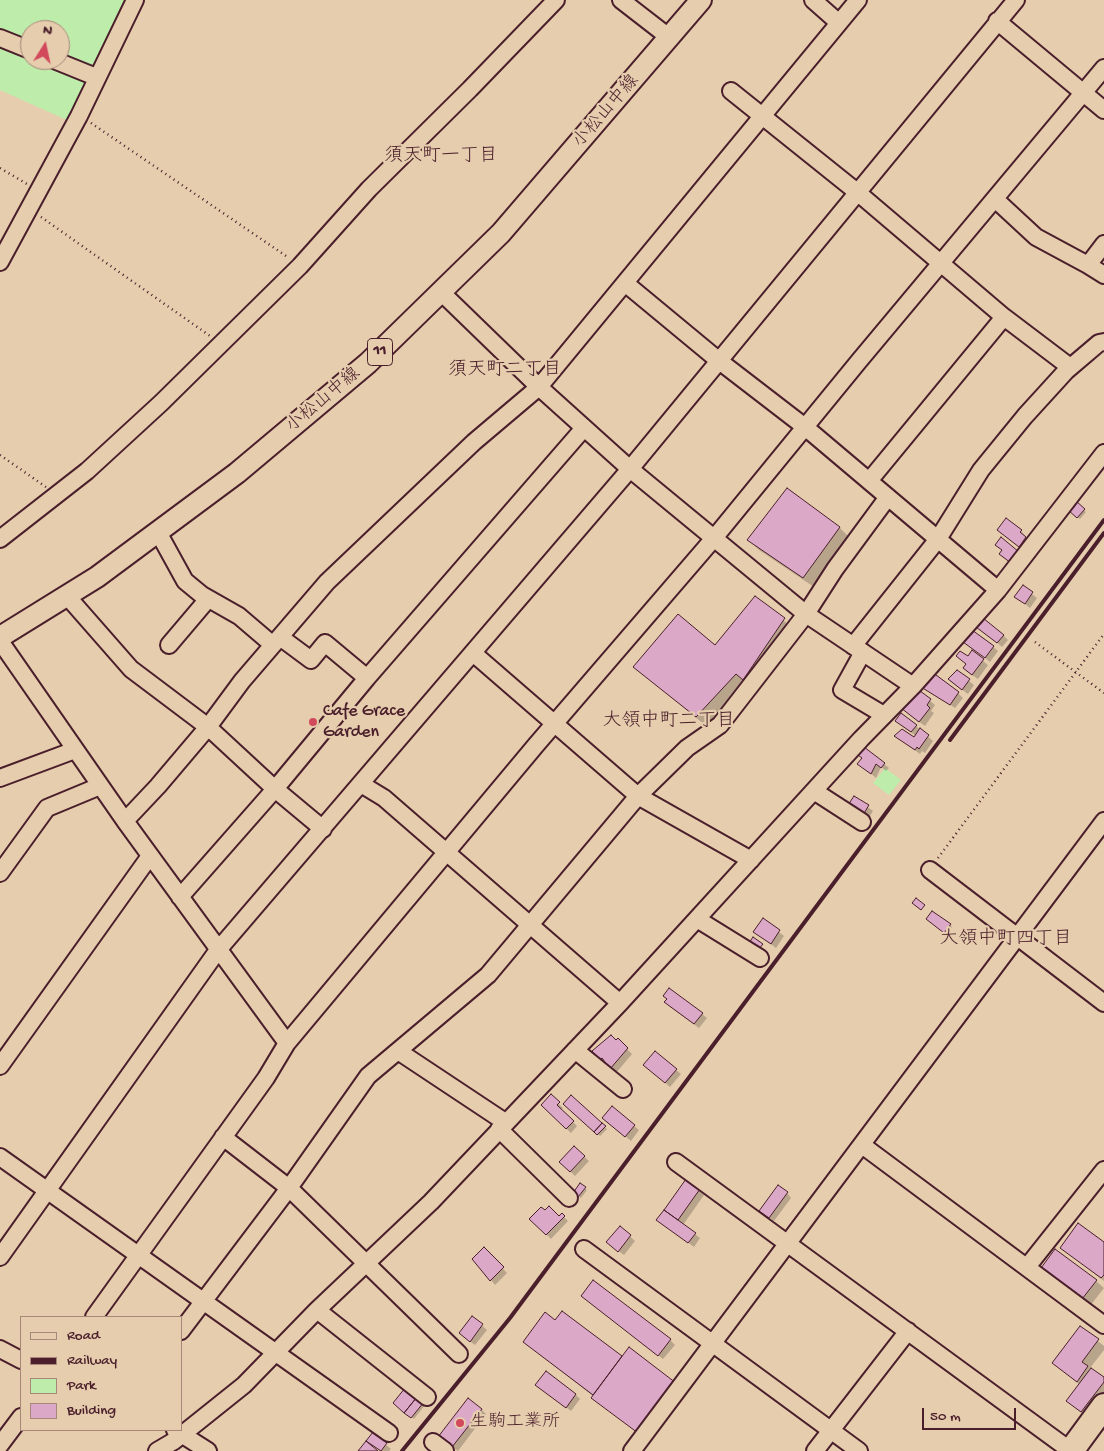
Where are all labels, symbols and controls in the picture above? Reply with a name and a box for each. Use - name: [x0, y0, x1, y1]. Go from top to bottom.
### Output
- north arrow: [20, 20, 70, 70]
- text: N: [42, 22, 53, 40]
- street label: 小松山中線: [569, 71, 645, 153]
- district label: 須天町一丁目: [384, 146, 498, 168]
- road number: 11: [368, 338, 392, 366]
- district label: 須天町二丁目: [448, 360, 562, 382]
- street label: 小松山中線: [283, 364, 365, 438]
- place label: Cafe Grace Garden: [323, 701, 405, 744]
- district label: 大領中町二丁目: [603, 711, 735, 733]
- marker: Cafe Grace Garden: [307, 716, 319, 728]
- district label: 大領中町四丁目: [940, 929, 1072, 951]
- legend: [20, 1316, 182, 1431]
- text: Road: [67, 1327, 100, 1345]
- text: Railway: [67, 1352, 117, 1370]
- text: Park: [67, 1377, 96, 1395]
- scale bar: [924, 1398, 1018, 1430]
- text: Building: [67, 1402, 116, 1420]
- text: 50 m: [930, 1408, 961, 1426]
- place label: 生駒工業所: [470, 1412, 560, 1434]
- marker: 生駒工業所: [454, 1417, 466, 1429]

